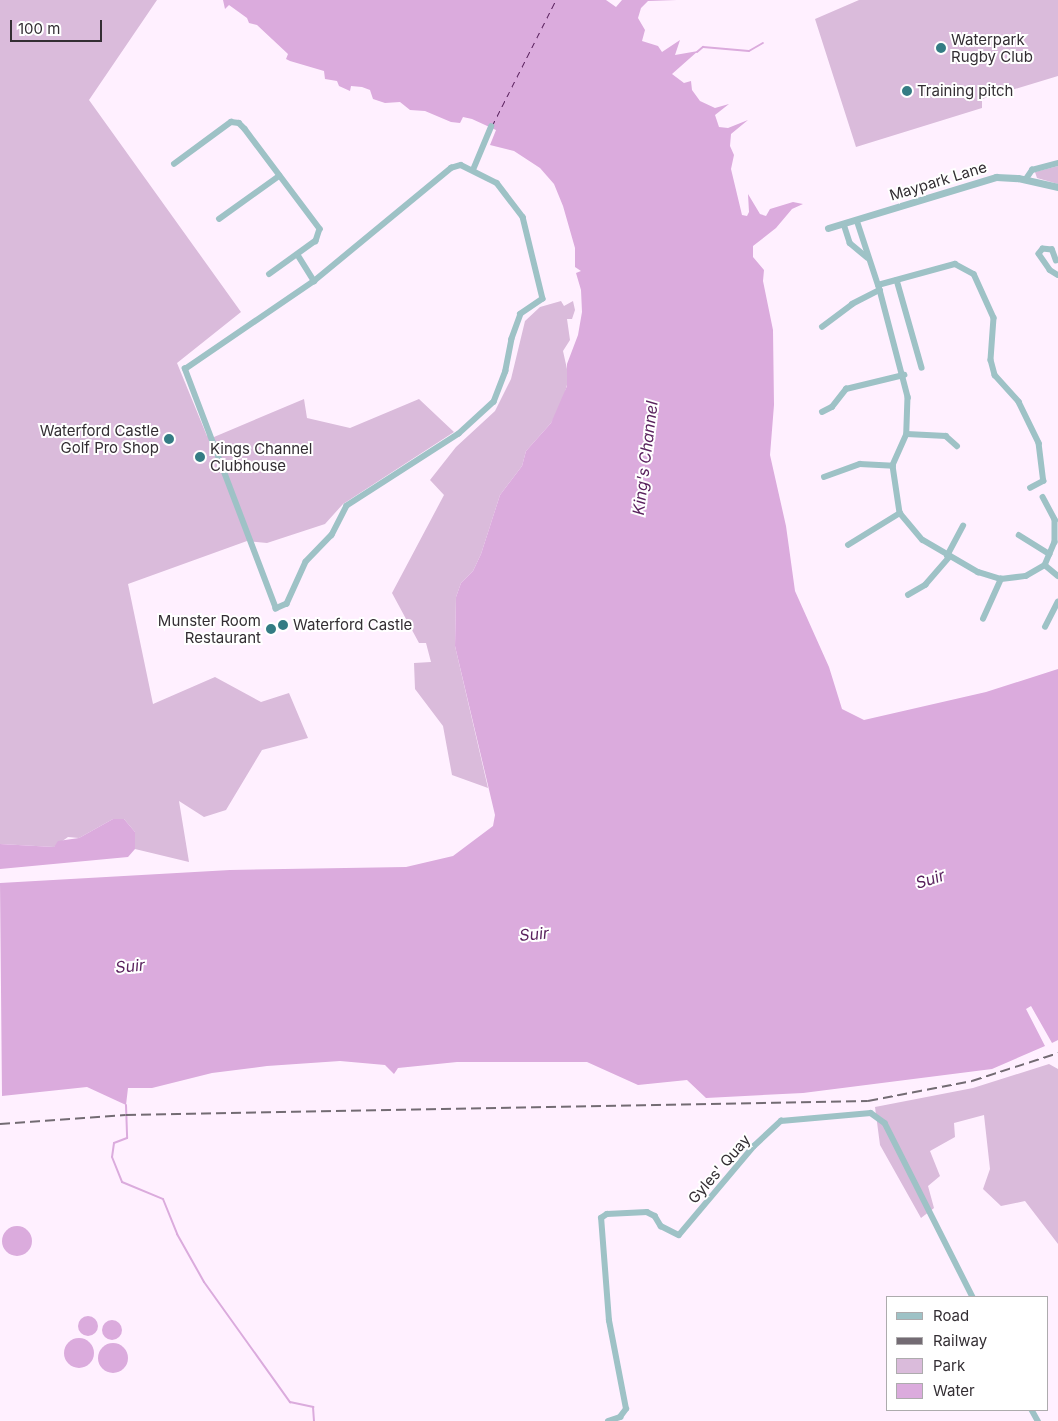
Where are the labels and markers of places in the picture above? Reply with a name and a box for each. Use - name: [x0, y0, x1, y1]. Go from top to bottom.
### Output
- place label: Waterpark Rugby Club: [951, 30, 1033, 65]
- marker: Waterpark Rugby Club: [935, 42, 947, 54]
- place label: Training pitch: [917, 82, 1013, 100]
- marker: Training pitch: [901, 85, 913, 97]
- place label: Waterford Castle Golf Pro Shop: [40, 421, 159, 456]
- marker: Waterford Castle Golf Pro Shop: [163, 433, 175, 445]
- place label: Kings Channel Clubhouse: [210, 439, 312, 474]
- marker: Kings Channel Clubhouse: [194, 451, 206, 463]
- place label: Munster Room Restaurant: [158, 611, 261, 646]
- place label: Waterford Castle: [293, 616, 412, 634]
- marker: Waterford Castle: [277, 619, 289, 631]
- marker: Munster Room Restaurant: [265, 623, 277, 635]

